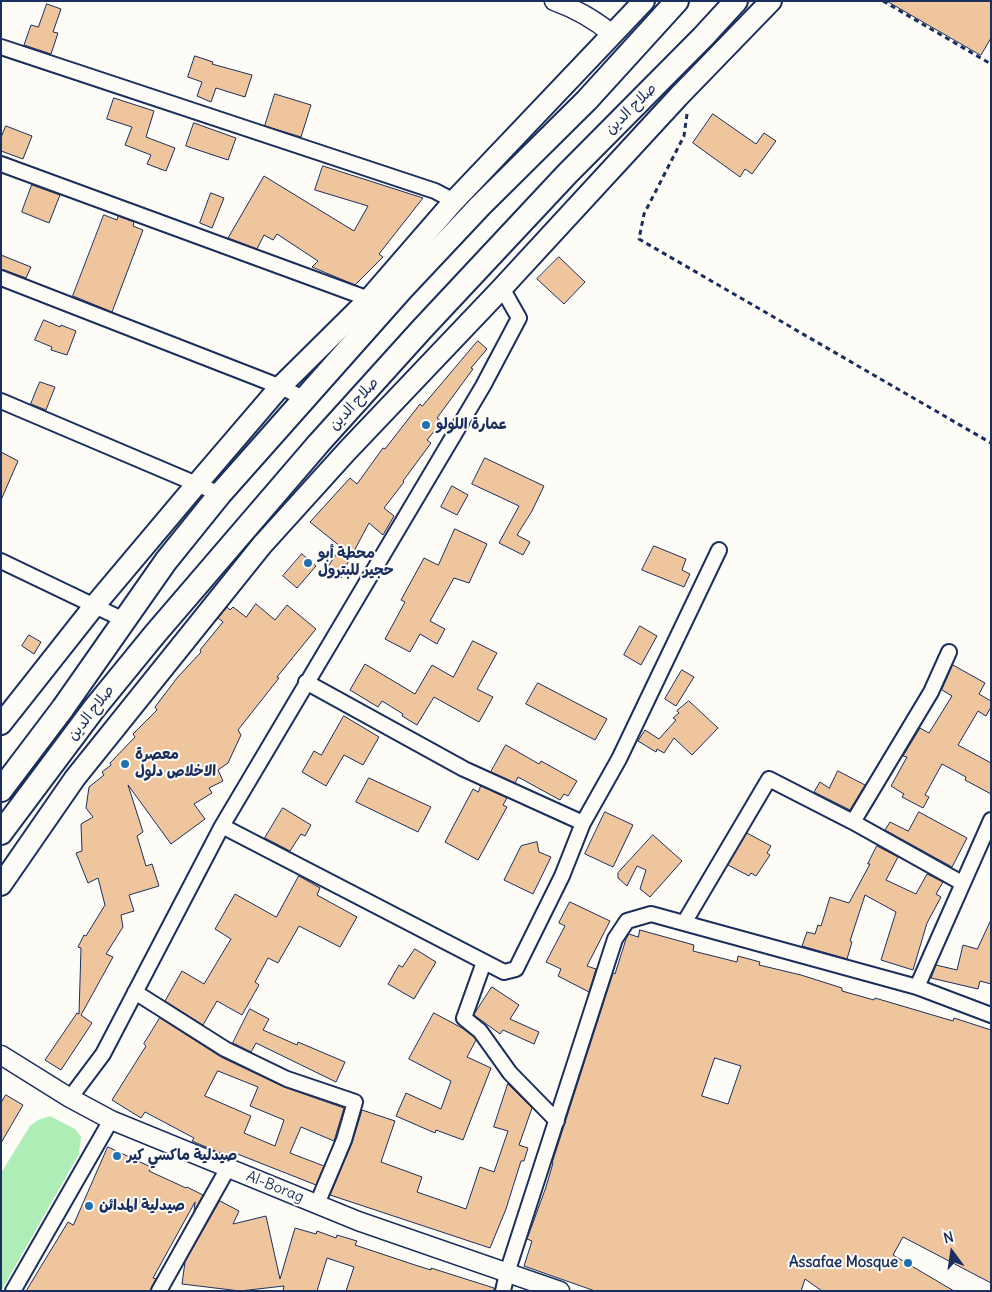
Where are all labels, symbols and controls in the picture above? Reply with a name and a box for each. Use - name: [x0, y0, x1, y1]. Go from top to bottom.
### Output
- street label: صلاح الدين: [602, 80, 660, 138]
- street label: صلاح الدين: [325, 374, 383, 434]
- place label: عمارة اللولو: [436, 416, 508, 434]
- marker: عمارة اللولو: [420, 419, 432, 431]
- place label: محطة أبو حجير للبترول: [318, 545, 394, 580]
- marker: محطة أبو حجير للبترول: [302, 557, 314, 569]
- street label: صلاح الدين: [64, 682, 118, 744]
- place label: معصرة الاخلاص دلول: [135, 746, 216, 781]
- marker: معصرة الاخلاص دلول: [119, 758, 131, 770]
- place label: صيدلية ماكسي كير: [127, 1147, 237, 1165]
- marker: صيدلية ماكسي كير: [111, 1150, 123, 1162]
- street label: Al-Borag: [244, 1167, 306, 1207]
- place label: صيدلية المدائن: [99, 1197, 185, 1215]
- marker: صيدلية المدائن: [83, 1200, 95, 1212]
- north arrow: [927, 1227, 977, 1277]
- text: N: [941, 1228, 955, 1247]
- place label: Assafae Mosque: [789, 1254, 898, 1272]
- marker: Assafae Mosque: [902, 1257, 914, 1269]

